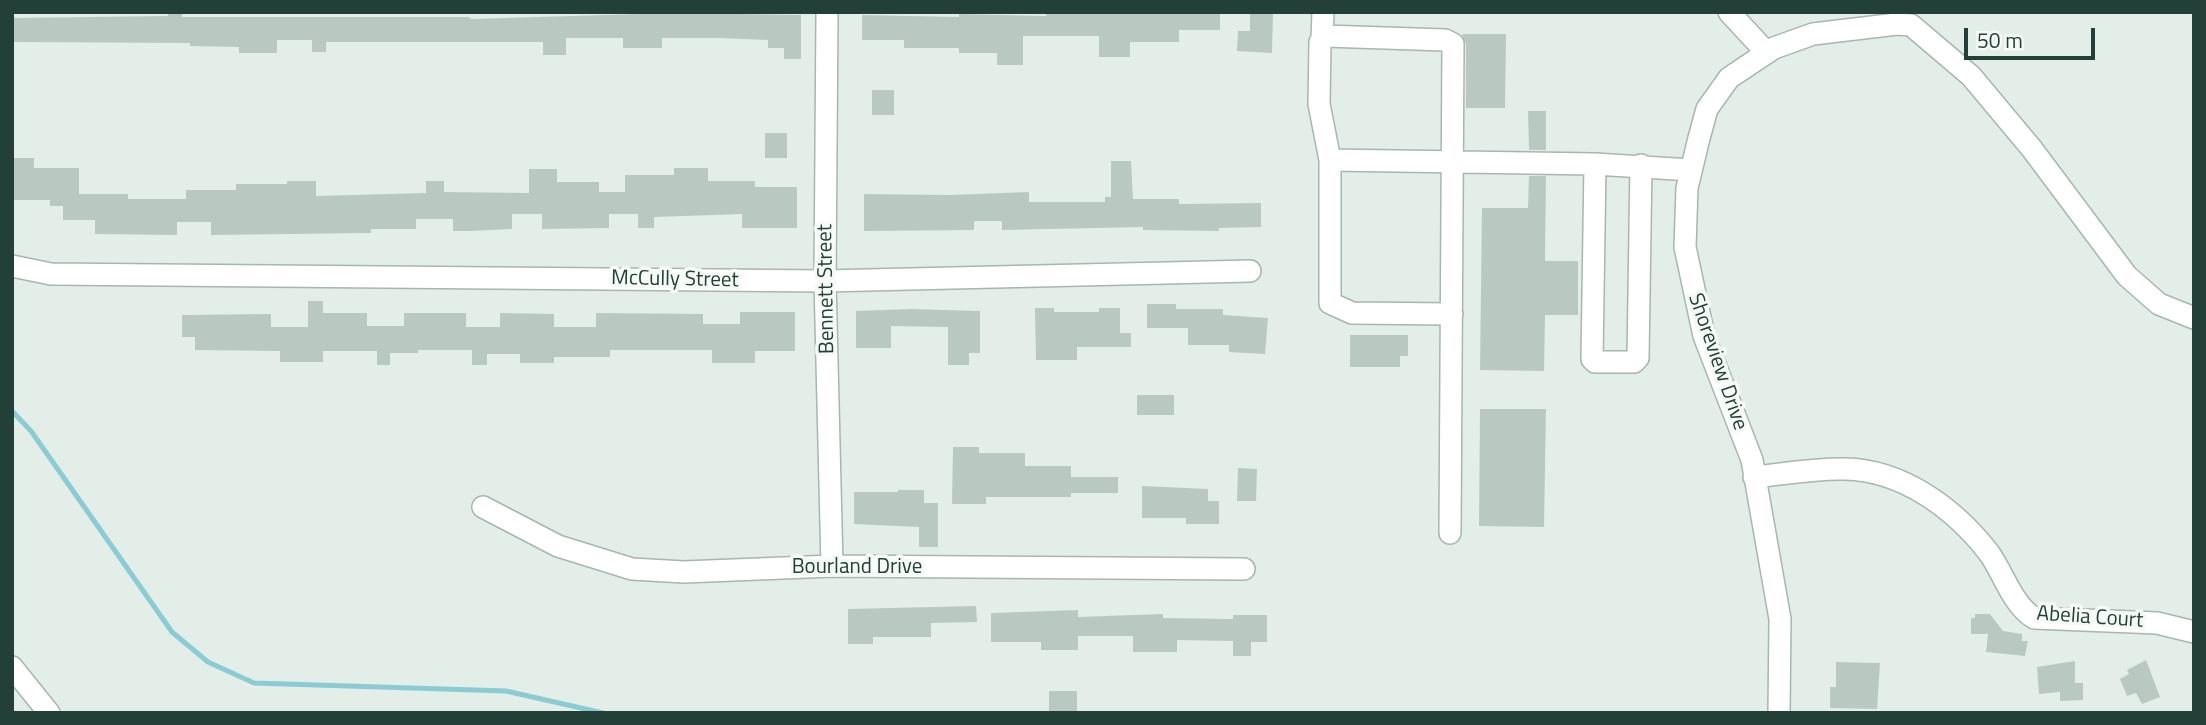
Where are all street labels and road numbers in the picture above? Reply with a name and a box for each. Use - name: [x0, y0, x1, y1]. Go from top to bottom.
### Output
- street label: Bennett Street: [813, 224, 841, 354]
- street label: McCully Street: [611, 266, 739, 294]
- street label: Shoreview Drive: [1682, 290, 1752, 434]
- street label: Bourland Drive: [792, 555, 922, 581]
- street label: Abelia Court: [2036, 602, 2144, 634]

